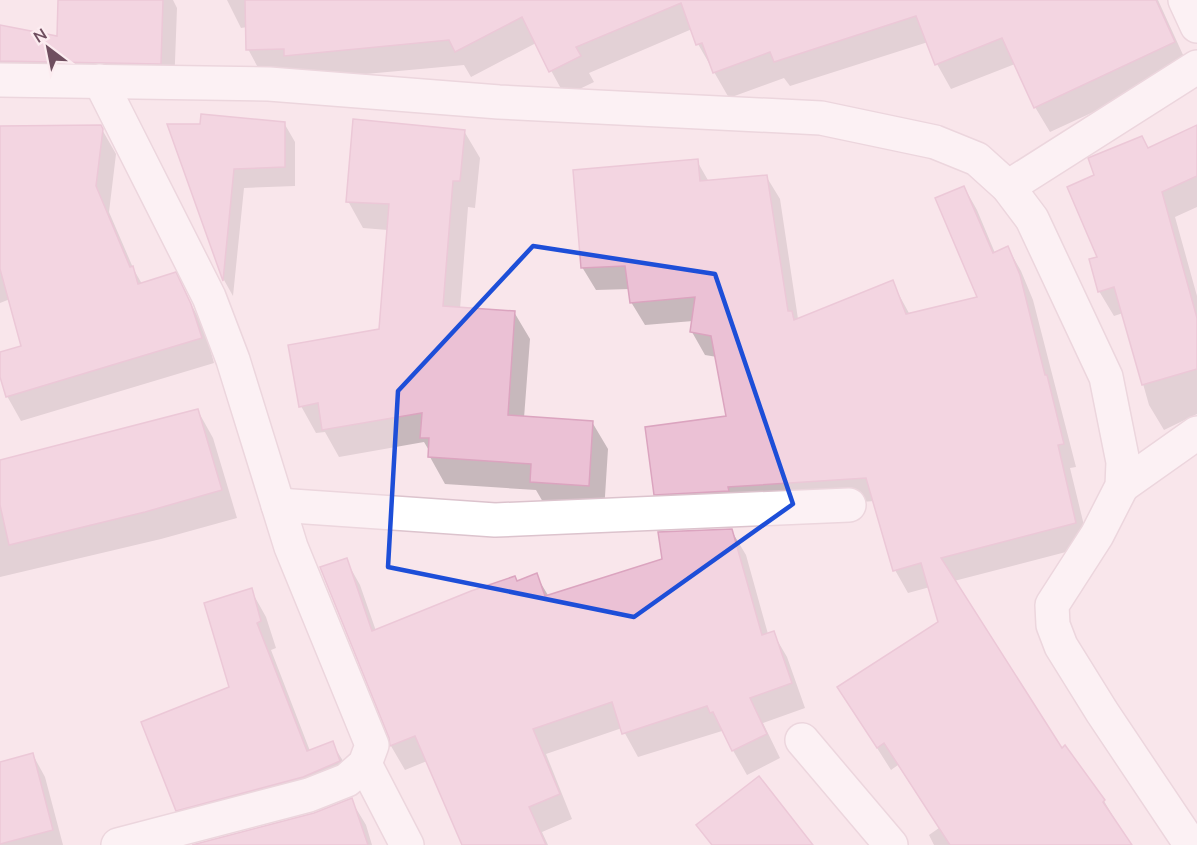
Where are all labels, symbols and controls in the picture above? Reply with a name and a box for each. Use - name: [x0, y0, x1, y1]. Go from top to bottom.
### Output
- north arrow: [18, 18, 78, 78]
- text: N: [30, 24, 50, 47]

